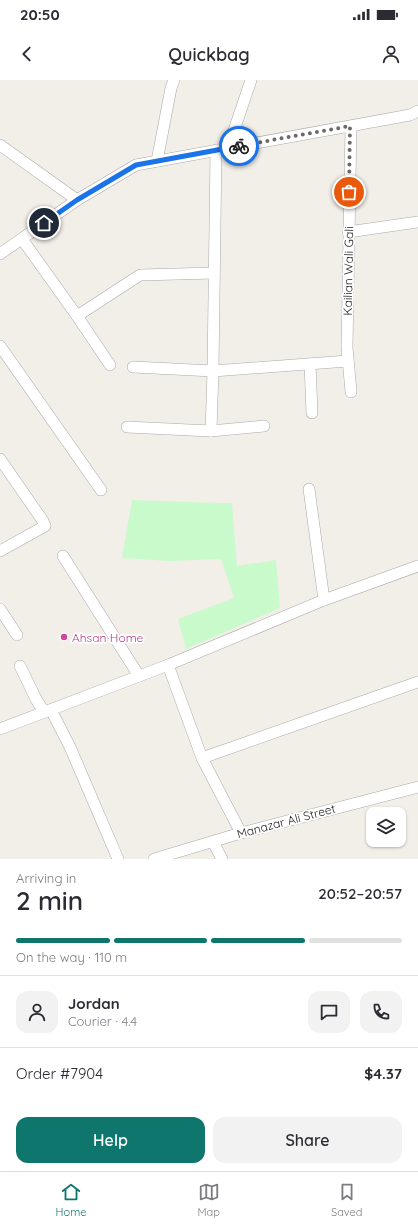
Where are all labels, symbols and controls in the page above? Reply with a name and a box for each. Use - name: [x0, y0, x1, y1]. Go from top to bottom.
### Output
- text: 20:50: [20, 5, 60, 24]
- icon: back: [16, 43, 38, 65]
- text: Quickbag: [168, 43, 250, 66]
- icon: person: [380, 43, 402, 65]
- courier: [219, 126, 259, 166]
- icon: bike: [228, 135, 250, 157]
- pin: [332, 175, 366, 209]
- icon: bag: [338, 181, 360, 203]
- pin: [27, 206, 61, 240]
- icon: home: [33, 212, 55, 234]
- street label: Kailian Wali Gali: [340, 226, 356, 316]
- place label: Ahsan Home: [72, 630, 144, 645]
- marker: Ahsan Home: [59, 632, 69, 642]
- street label: Manazar Ali Street: [235, 801, 337, 841]
- map controls: [366, 807, 406, 847]
- button: layers: [366, 807, 406, 847]
- text: Arriving in: [16, 870, 76, 886]
- text: 2 min: [16, 884, 83, 917]
- text: 20:52–20:57: [318, 884, 402, 903]
- text: On the way · 110 m: [16, 949, 127, 965]
- button: person: [16, 991, 58, 1033]
- button: chat: [308, 991, 350, 1033]
- button: phone: [360, 991, 402, 1033]
- text: Jordan: [68, 994, 120, 1013]
- text: Courier · 4.4: [68, 1013, 137, 1029]
- text: Order #7904: [16, 1064, 103, 1083]
- text: $4.37: [364, 1064, 402, 1083]
- button: Help: [16, 1117, 205, 1163]
- button: Share: [213, 1117, 402, 1163]
- tab: Home: [56, 1181, 86, 1219]
- tab: Map: [198, 1181, 220, 1219]
- tab: Saved: [331, 1181, 362, 1219]

